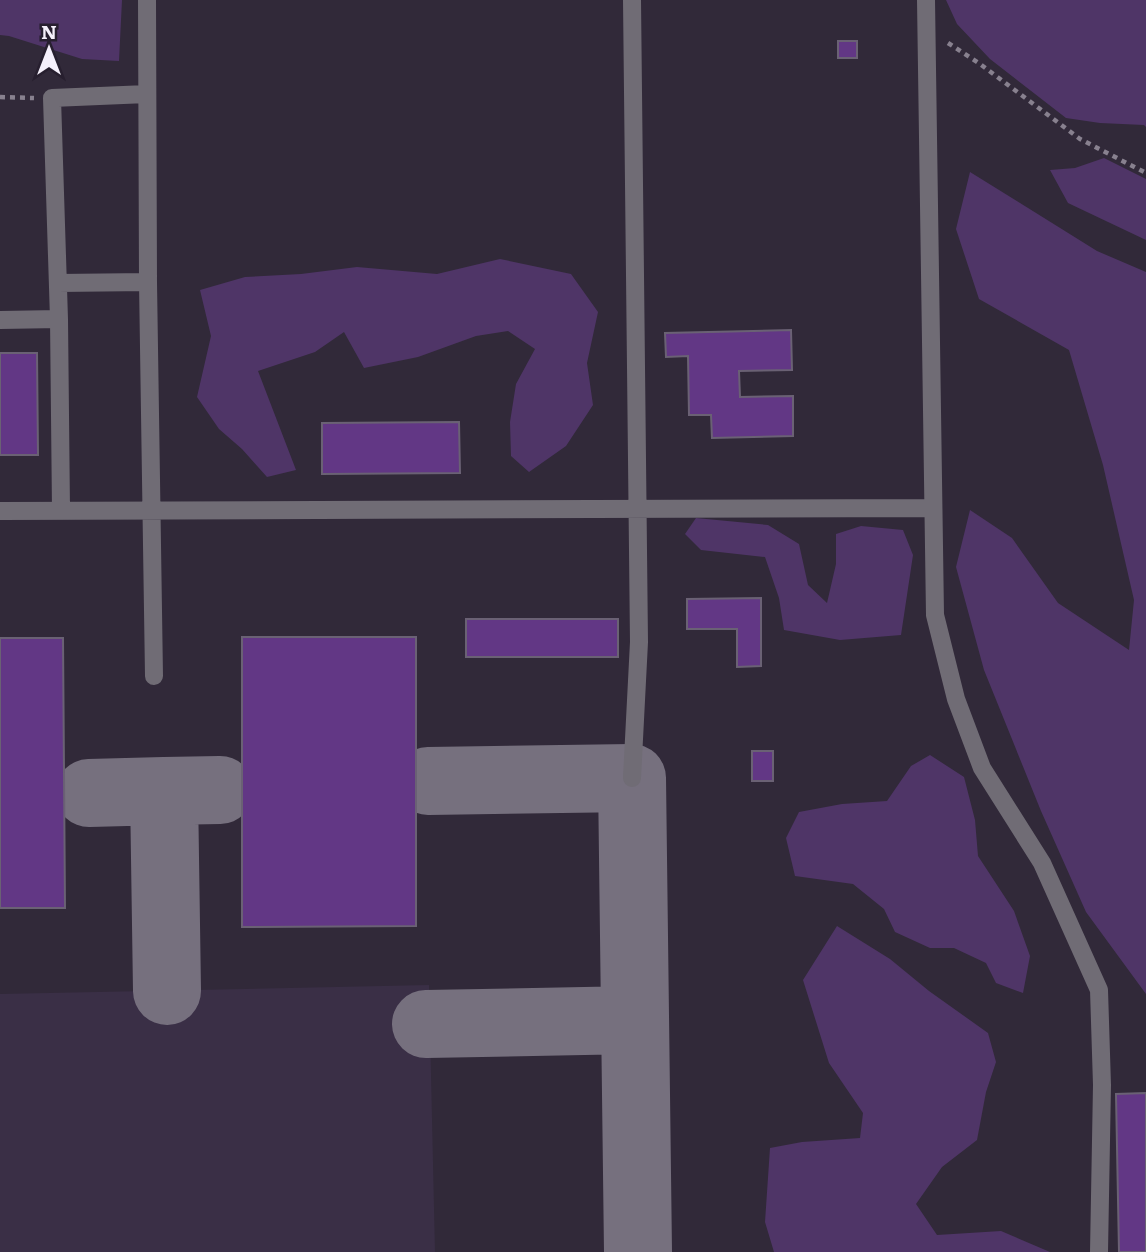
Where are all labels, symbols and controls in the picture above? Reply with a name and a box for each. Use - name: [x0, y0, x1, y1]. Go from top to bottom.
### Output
- north arrow: [14, 14, 84, 84]
- text: N: [41, 17, 57, 45]

